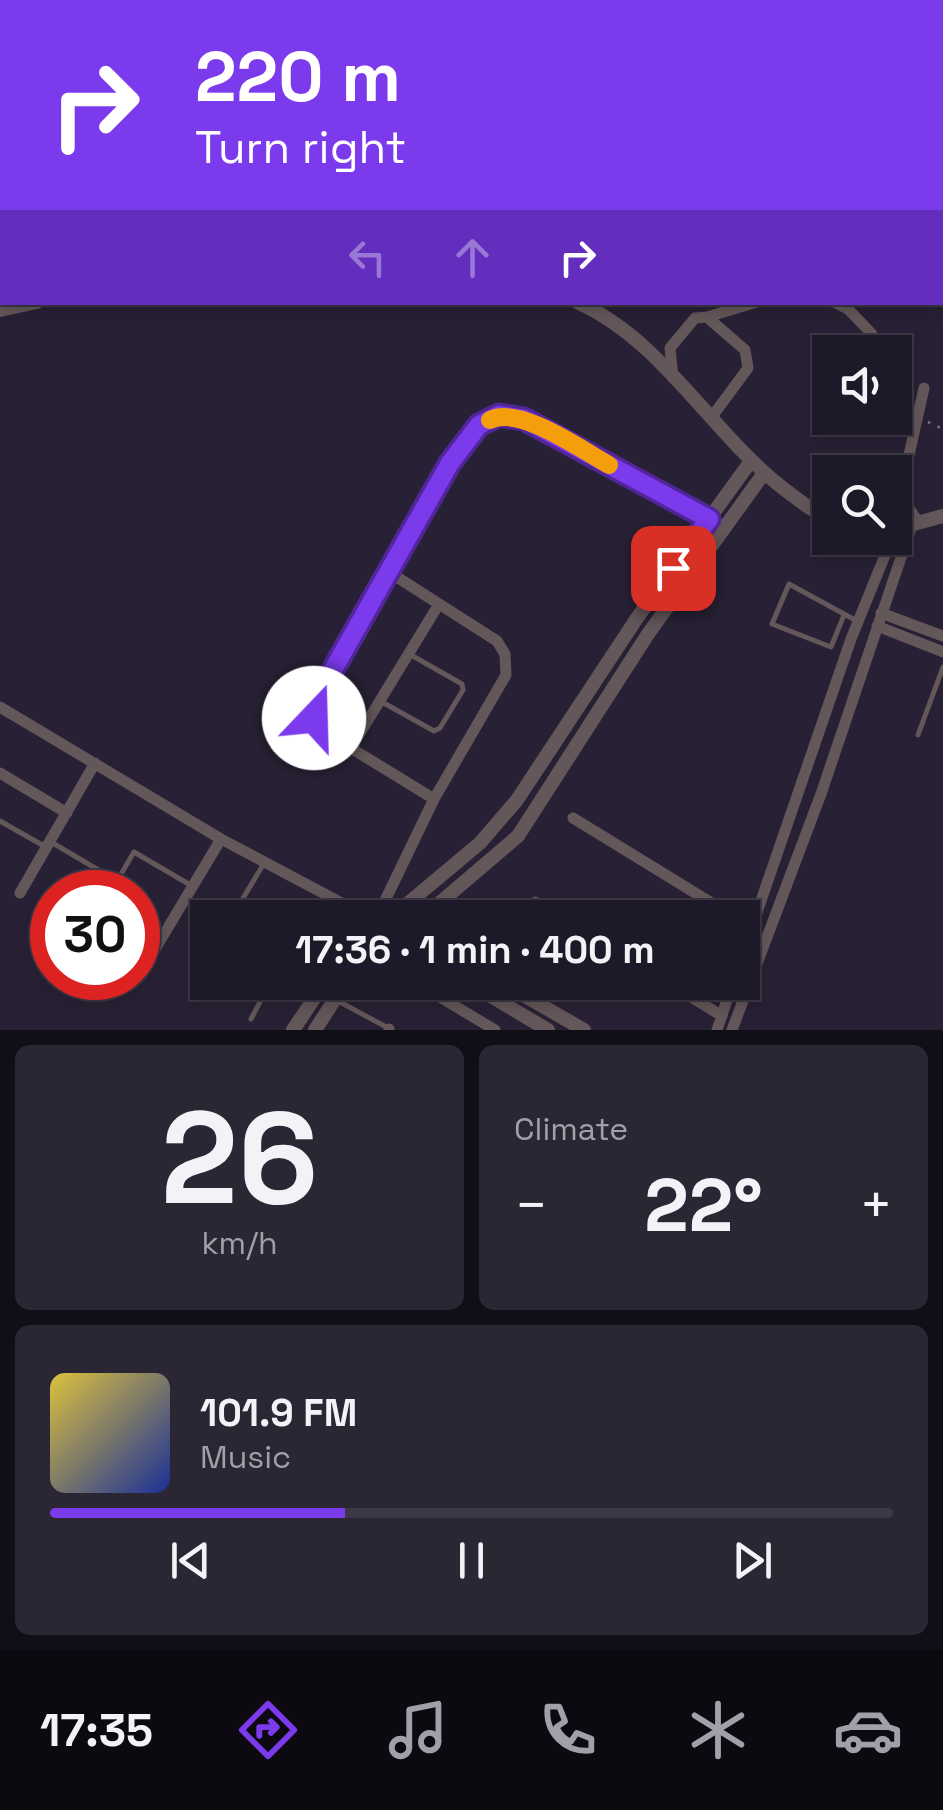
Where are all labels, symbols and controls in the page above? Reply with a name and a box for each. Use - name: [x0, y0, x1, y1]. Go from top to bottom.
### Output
- text: 220 m: [195, 32, 401, 121]
- icon: right: [30, 40, 160, 170]
- text: Turn right: [195, 119, 406, 176]
- icon: left: [340, 230, 395, 285]
- icon: ahead: [445, 230, 500, 285]
- icon: right: [550, 230, 605, 285]
- map controls: [812, 335, 912, 555]
- button: sound: [812, 335, 912, 435]
- button: search: [812, 455, 912, 555]
- pin: [631, 526, 716, 611]
- icon: arrive: [646, 541, 701, 596]
- position arrow: [262, 666, 366, 770]
- speed limit sign: 30: [30, 870, 160, 1000]
- text: 17:36 · 1 min · 400 m: [295, 926, 655, 974]
- text: 26: [161, 1075, 318, 1241]
- text: Climate: [514, 1109, 628, 1149]
- text: 22°: [644, 1157, 763, 1253]
- text: −: [514, 1170, 548, 1240]
- text: +: [859, 1170, 893, 1240]
- text: km/h: [201, 1223, 278, 1263]
- text: 101.9 FM: [200, 1389, 357, 1437]
- text: Music: [200, 1437, 291, 1477]
- icon: previous: [163, 1533, 218, 1588]
- icon: pause: [444, 1533, 499, 1588]
- icon: next: [725, 1533, 780, 1588]
- icon: directions: [233, 1695, 303, 1765]
- icon: music: [383, 1695, 453, 1765]
- icon: phone: [533, 1695, 603, 1765]
- icon: climate: [683, 1695, 753, 1765]
- icon: car: [833, 1695, 903, 1765]
- text: 17:35: [40, 1702, 153, 1759]

